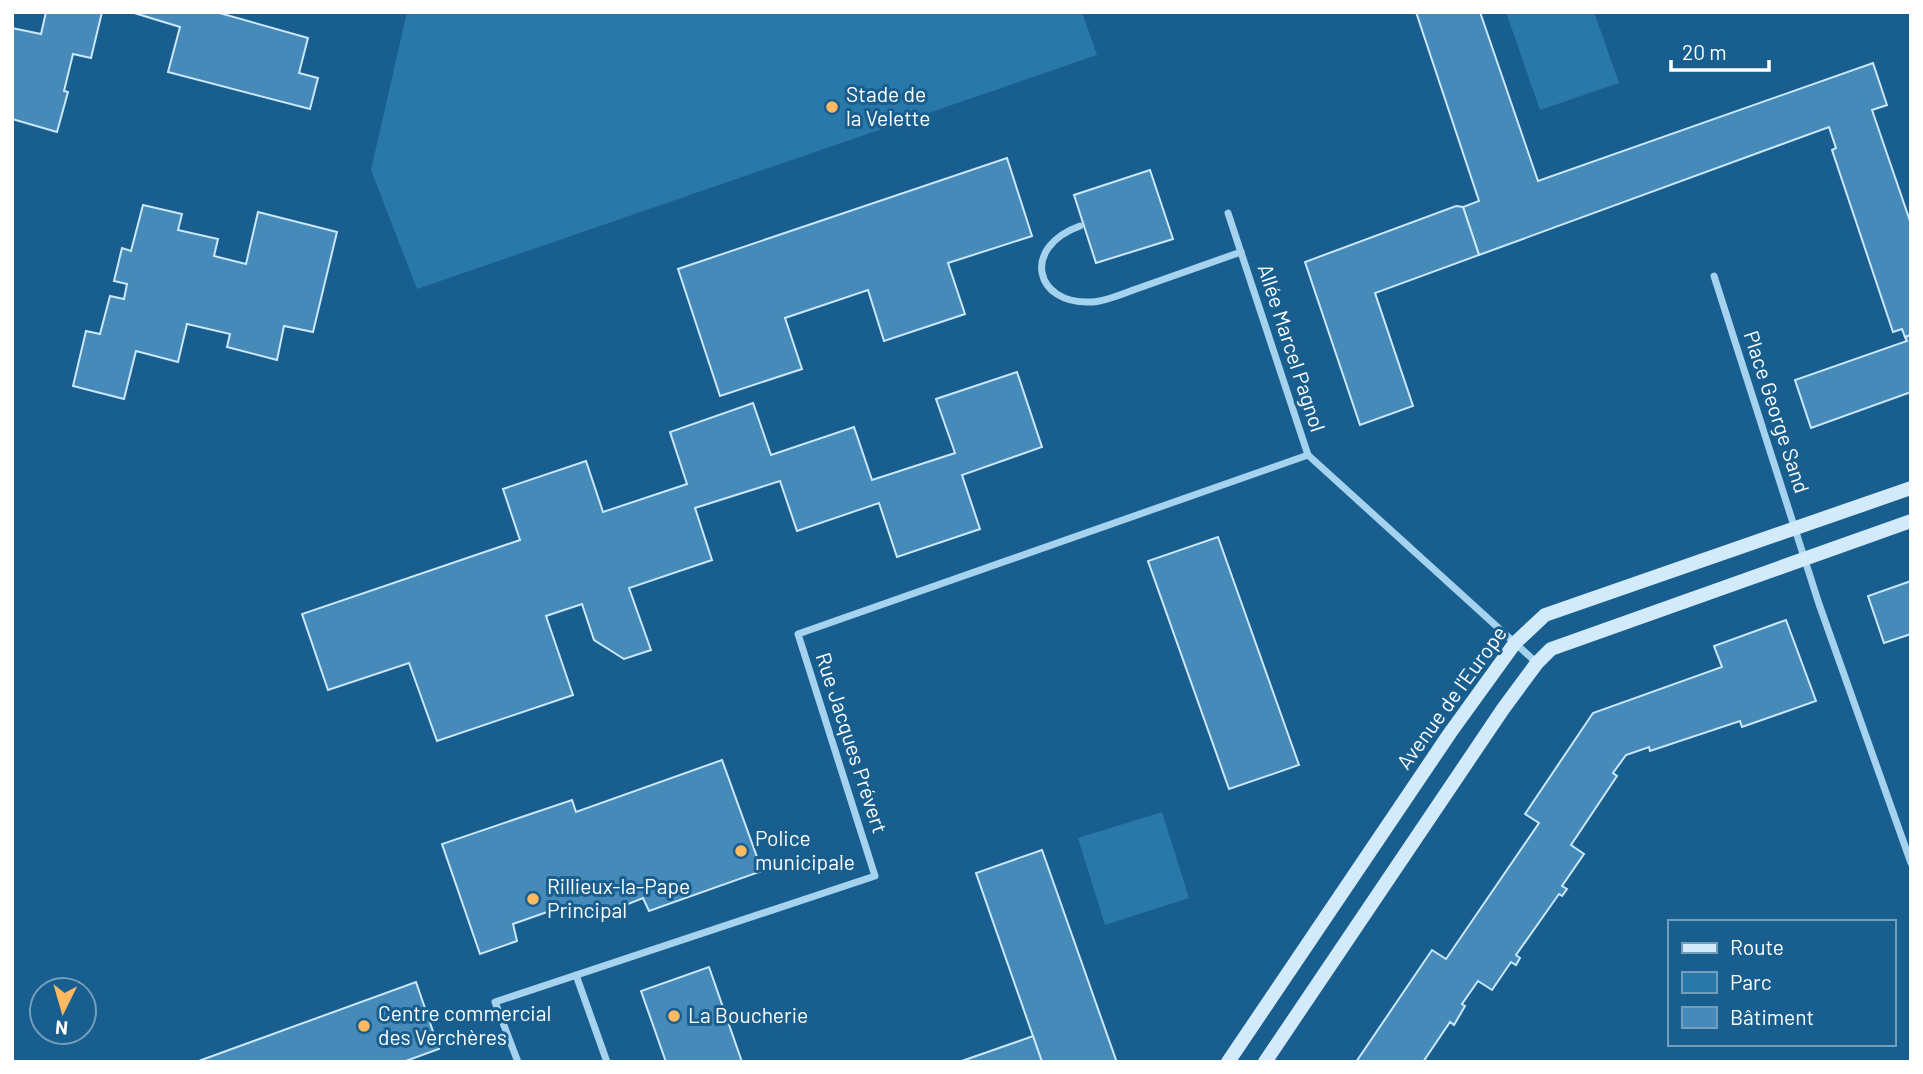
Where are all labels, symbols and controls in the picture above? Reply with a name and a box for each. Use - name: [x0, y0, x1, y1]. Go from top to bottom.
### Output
- scale bar: [1671, 28, 1769, 72]
- text: 20 m: [1682, 39, 1727, 64]
- place label: Stade de la Velette: [846, 81, 930, 130]
- marker: Stade de la Velette: [824, 99, 840, 115]
- street label: Allée Marcel Pagnol: [1253, 260, 1331, 435]
- street label: Place George Sand: [1739, 327, 1815, 496]
- street label: Avenue de l'Europe: [1390, 621, 1511, 774]
- street label: Rue Jacques Prévert: [811, 649, 893, 836]
- place label: Police municipale: [755, 825, 855, 874]
- marker: Police municipale: [733, 843, 749, 859]
- place label: Rillieux-la-Pape Principal: [547, 873, 690, 922]
- marker: Rillieux-la-Pape Principal: [525, 891, 541, 907]
- legend: [1668, 920, 1895, 1046]
- text: Route: [1730, 934, 1784, 959]
- text: Parc: [1730, 969, 1772, 994]
- north arrow: [28, 976, 98, 1046]
- place label: Centre commercial des Verchères: [378, 1000, 551, 1049]
- place label: La Boucherie: [688, 1002, 808, 1027]
- text: Bâtiment: [1730, 1004, 1814, 1029]
- marker: La Boucherie: [666, 1008, 682, 1024]
- text: N: [54, 1016, 69, 1040]
- marker: Centre commercial des Verchères: [356, 1018, 372, 1034]

